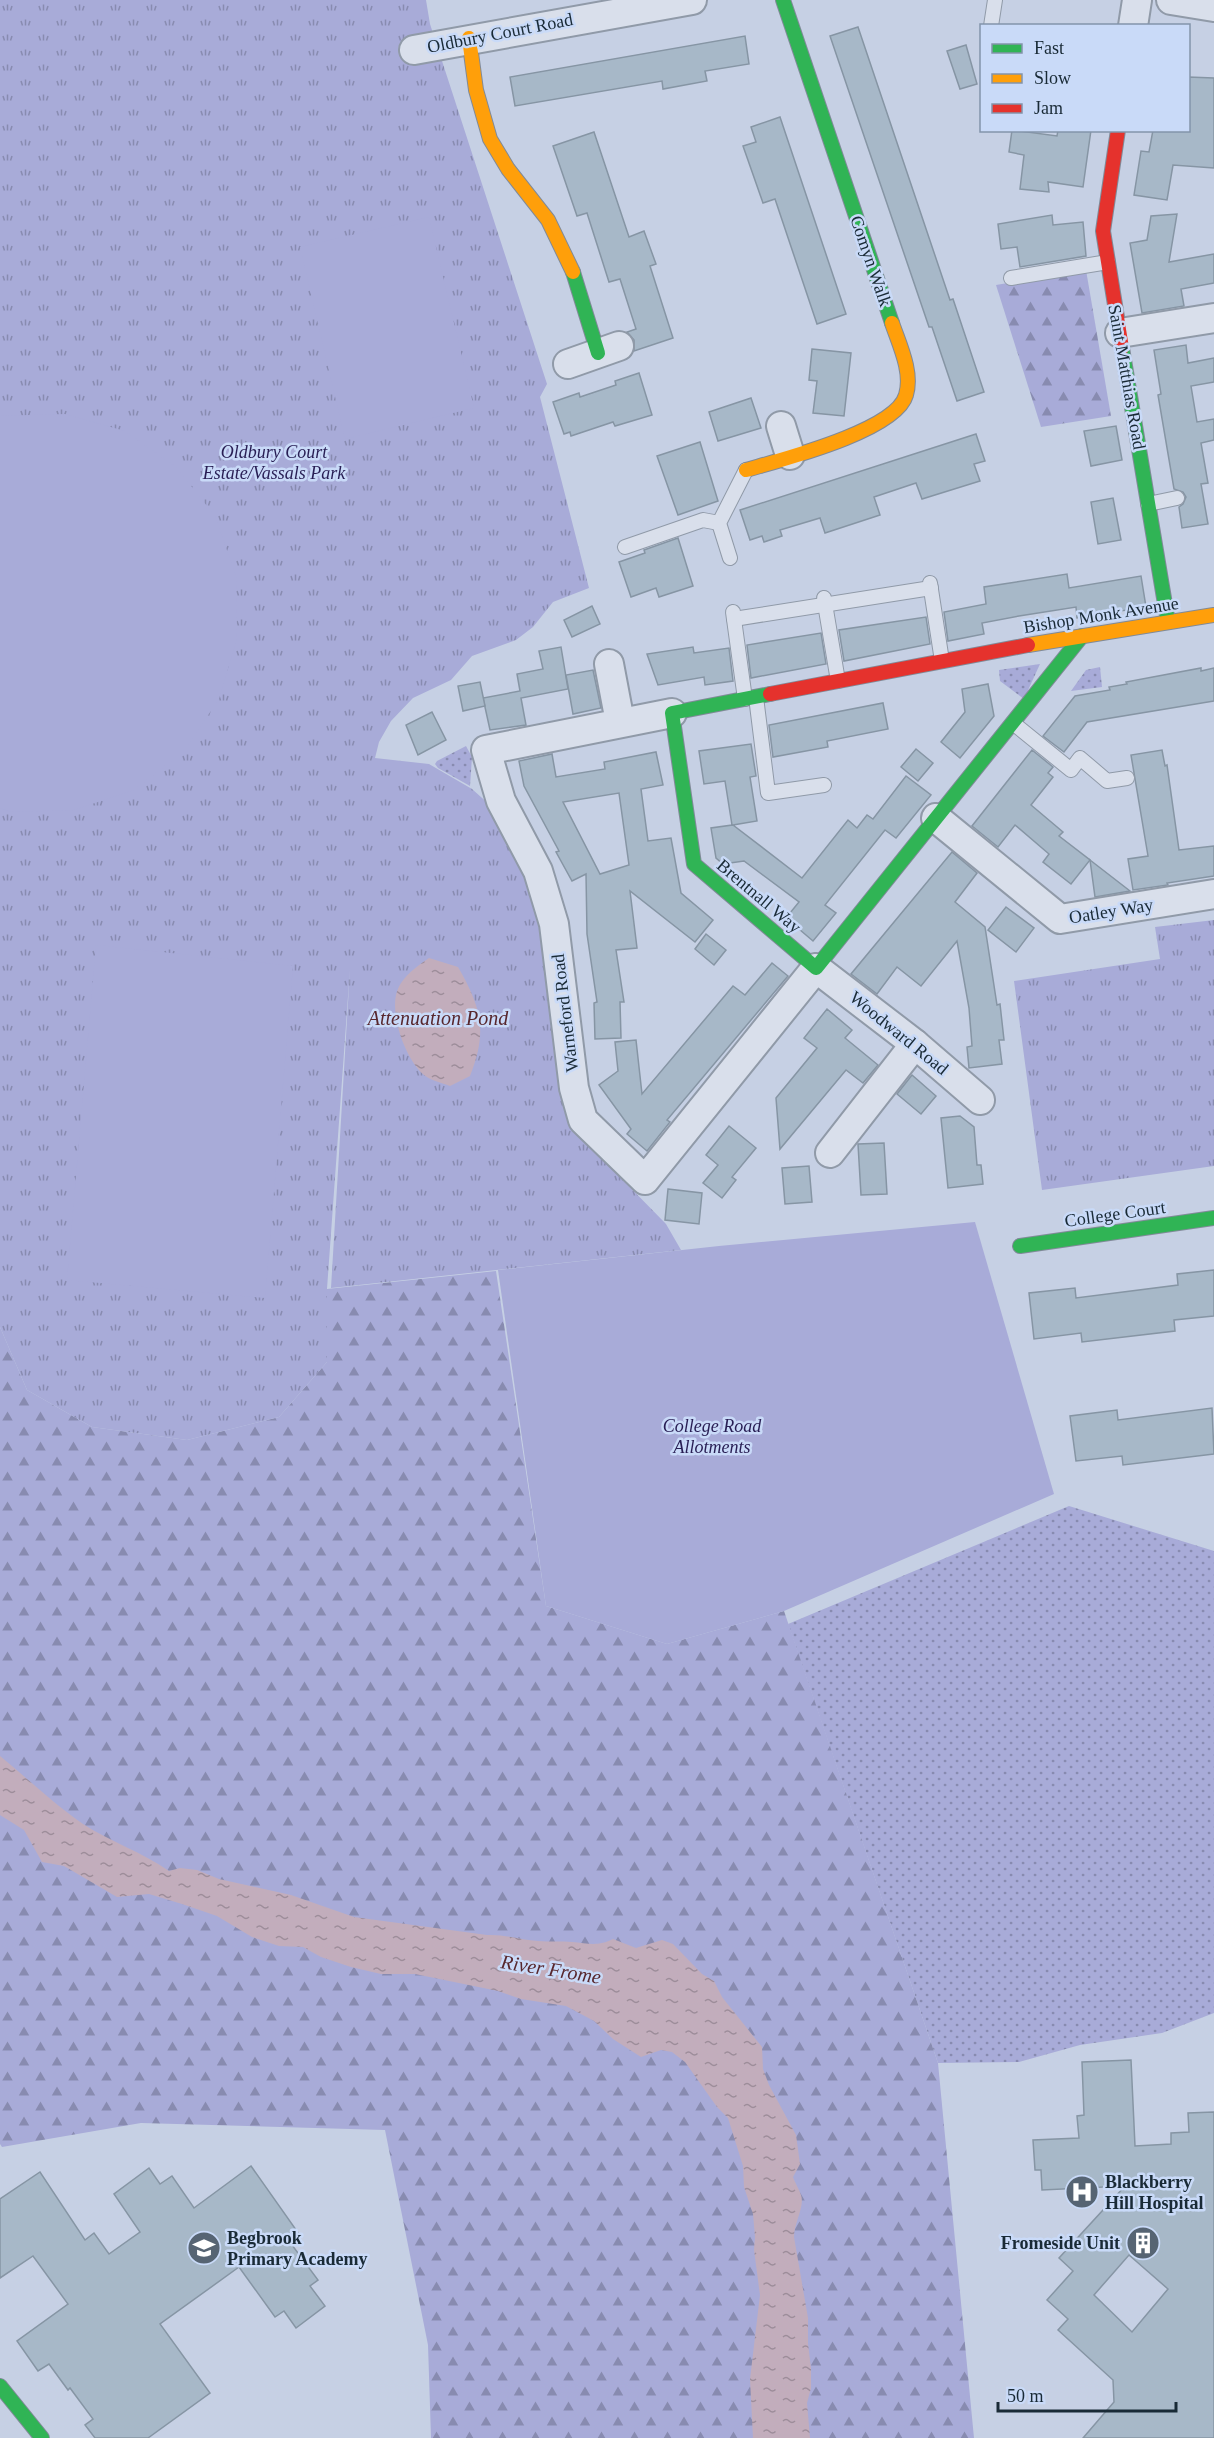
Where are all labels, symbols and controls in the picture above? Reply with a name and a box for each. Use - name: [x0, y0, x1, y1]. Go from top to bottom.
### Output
- street label: Oldbury Court Road: [425, 9, 575, 57]
- legend: [980, 24, 1190, 132]
- text: Fast: [1034, 38, 1064, 58]
- text: Slow: [1034, 68, 1071, 88]
- text: Jam: [1034, 98, 1063, 118]
- street label: Comyn Walk: [846, 213, 896, 309]
- street label: Saint Matthias Road: [1104, 303, 1150, 451]
- park label: Oldbury Court Estate/Vassals Park: [202, 442, 346, 483]
- street label: Bishop Monk Avenue: [1022, 593, 1180, 637]
- street label: Brentnall Way: [713, 855, 805, 937]
- street label: Oatley Way: [1068, 894, 1154, 928]
- street label: Warneford Road: [548, 953, 582, 1073]
- street label: Woodward Road: [846, 987, 952, 1079]
- water label: Attenuation Pond: [366, 1007, 509, 1029]
- street label: College Court: [1063, 1197, 1167, 1231]
- park label: College Road Allotments: [663, 1416, 762, 1457]
- water label: River Frome: [498, 1950, 603, 1988]
- place label: Blackberry Hill Hospital: [1105, 2172, 1204, 2213]
- hospital icon: Blackberry Hill Hospital: [1064, 2174, 1100, 2210]
- building icon: Fromeside Unit: [1125, 2225, 1161, 2261]
- place label: Begbrook Primary Academy: [227, 2228, 367, 2269]
- school or university icon: Begbrook Primary Academy: [186, 2230, 222, 2266]
- place label: Fromeside Unit: [1001, 2233, 1120, 2253]
- scale bar: [998, 2375, 1176, 2413]
- text: 50 m: [1007, 2386, 1044, 2406]

